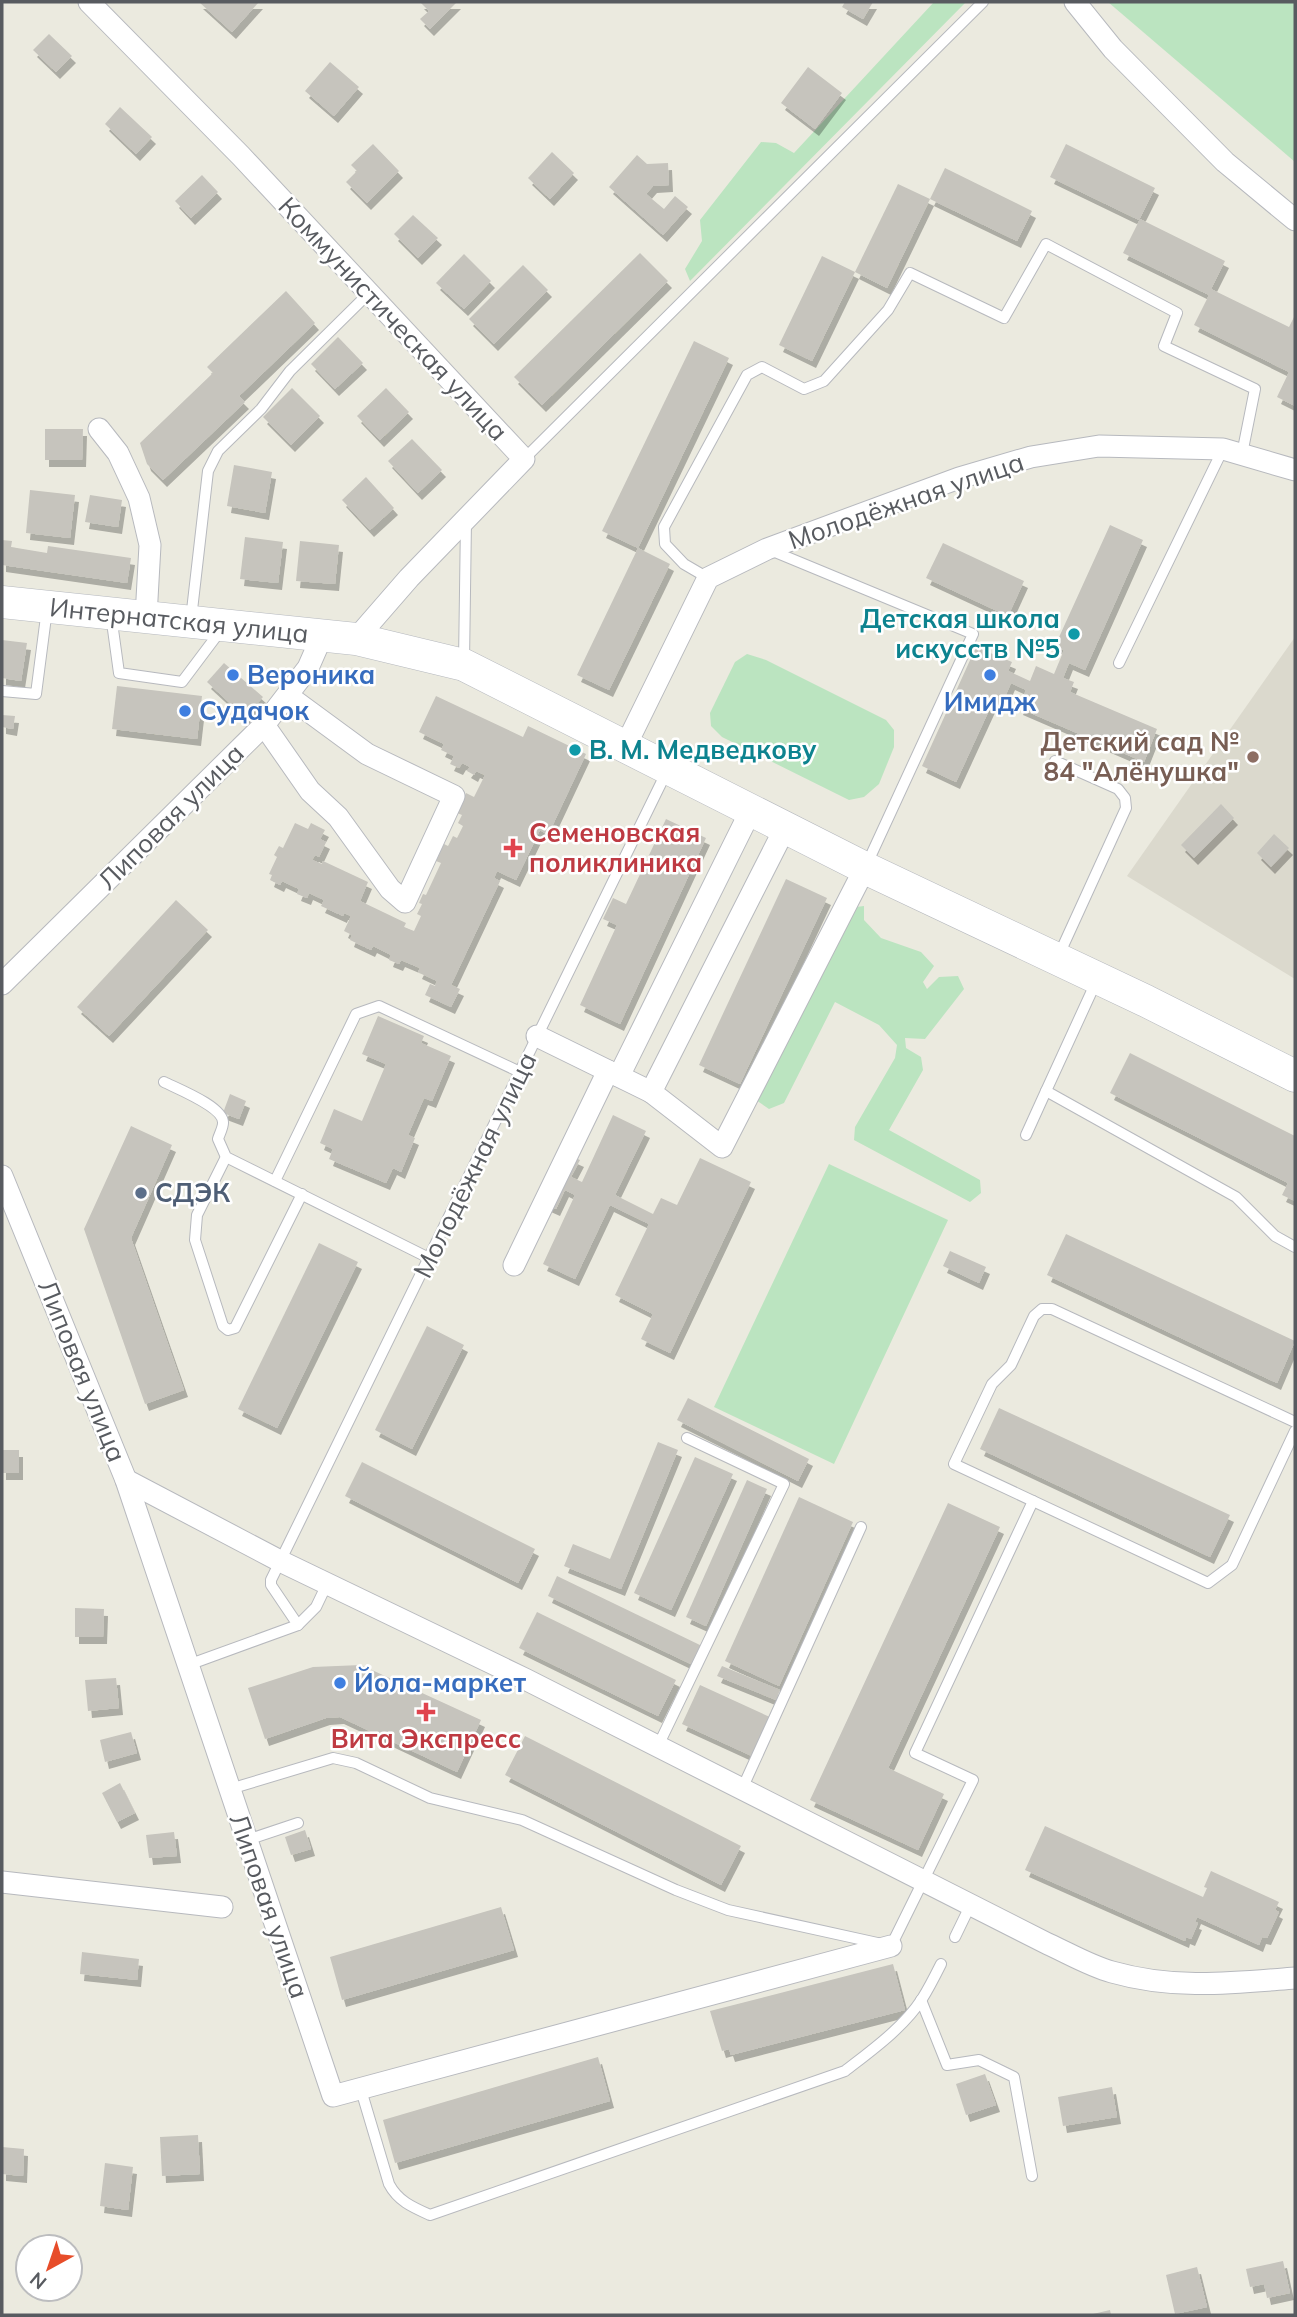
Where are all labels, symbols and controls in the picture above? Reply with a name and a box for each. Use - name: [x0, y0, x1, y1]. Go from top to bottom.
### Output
- street label: Коммунистическая улица: [272, 190, 515, 447]
- street label: Молодёжная улица: [784, 445, 1028, 556]
- street label: Интернатская улица: [48, 590, 310, 650]
- place label: Детская школа искусств №5: [860, 602, 1060, 665]
- marker: Детская школа искусств №5: [1066, 626, 1082, 642]
- place label: Вероника: [247, 658, 375, 691]
- marker: Вероника: [225, 667, 241, 683]
- marker: Имидж: [982, 667, 998, 683]
- place label: Имидж: [944, 685, 1037, 718]
- place label: Судачок: [199, 694, 309, 727]
- marker: Судачок: [177, 703, 193, 719]
- place label: Детский сад № 84 "Алёнушка": [1041, 725, 1239, 788]
- place label: В. М. Медведкову: [589, 733, 817, 766]
- street label: Липовая улица: [91, 737, 251, 897]
- marker: В. М. Медведкову: [567, 742, 583, 758]
- marker: Детский сад № 84 "Алёнушка": [1245, 749, 1261, 765]
- place label: Семеновская поликлиника: [529, 816, 702, 879]
- marker: Семеновская поликлиника: [503, 838, 523, 858]
- street label: Молодёжная улица: [406, 1047, 544, 1283]
- place label: СДЭК: [155, 1176, 230, 1209]
- marker: СДЭК: [133, 1185, 149, 1201]
- street label: Липовая улица: [31, 1275, 134, 1466]
- place label: Йола-маркет: [354, 1666, 526, 1699]
- marker: Йола-маркет: [332, 1675, 348, 1691]
- marker: Вита Экспресс: [418, 1704, 434, 1720]
- place label: Вита Экспресс: [331, 1722, 521, 1755]
- street label: Липовая улица: [222, 1809, 317, 2002]
- north arrow: [14, 2233, 84, 2303]
- text: N: [25, 2267, 51, 2295]

